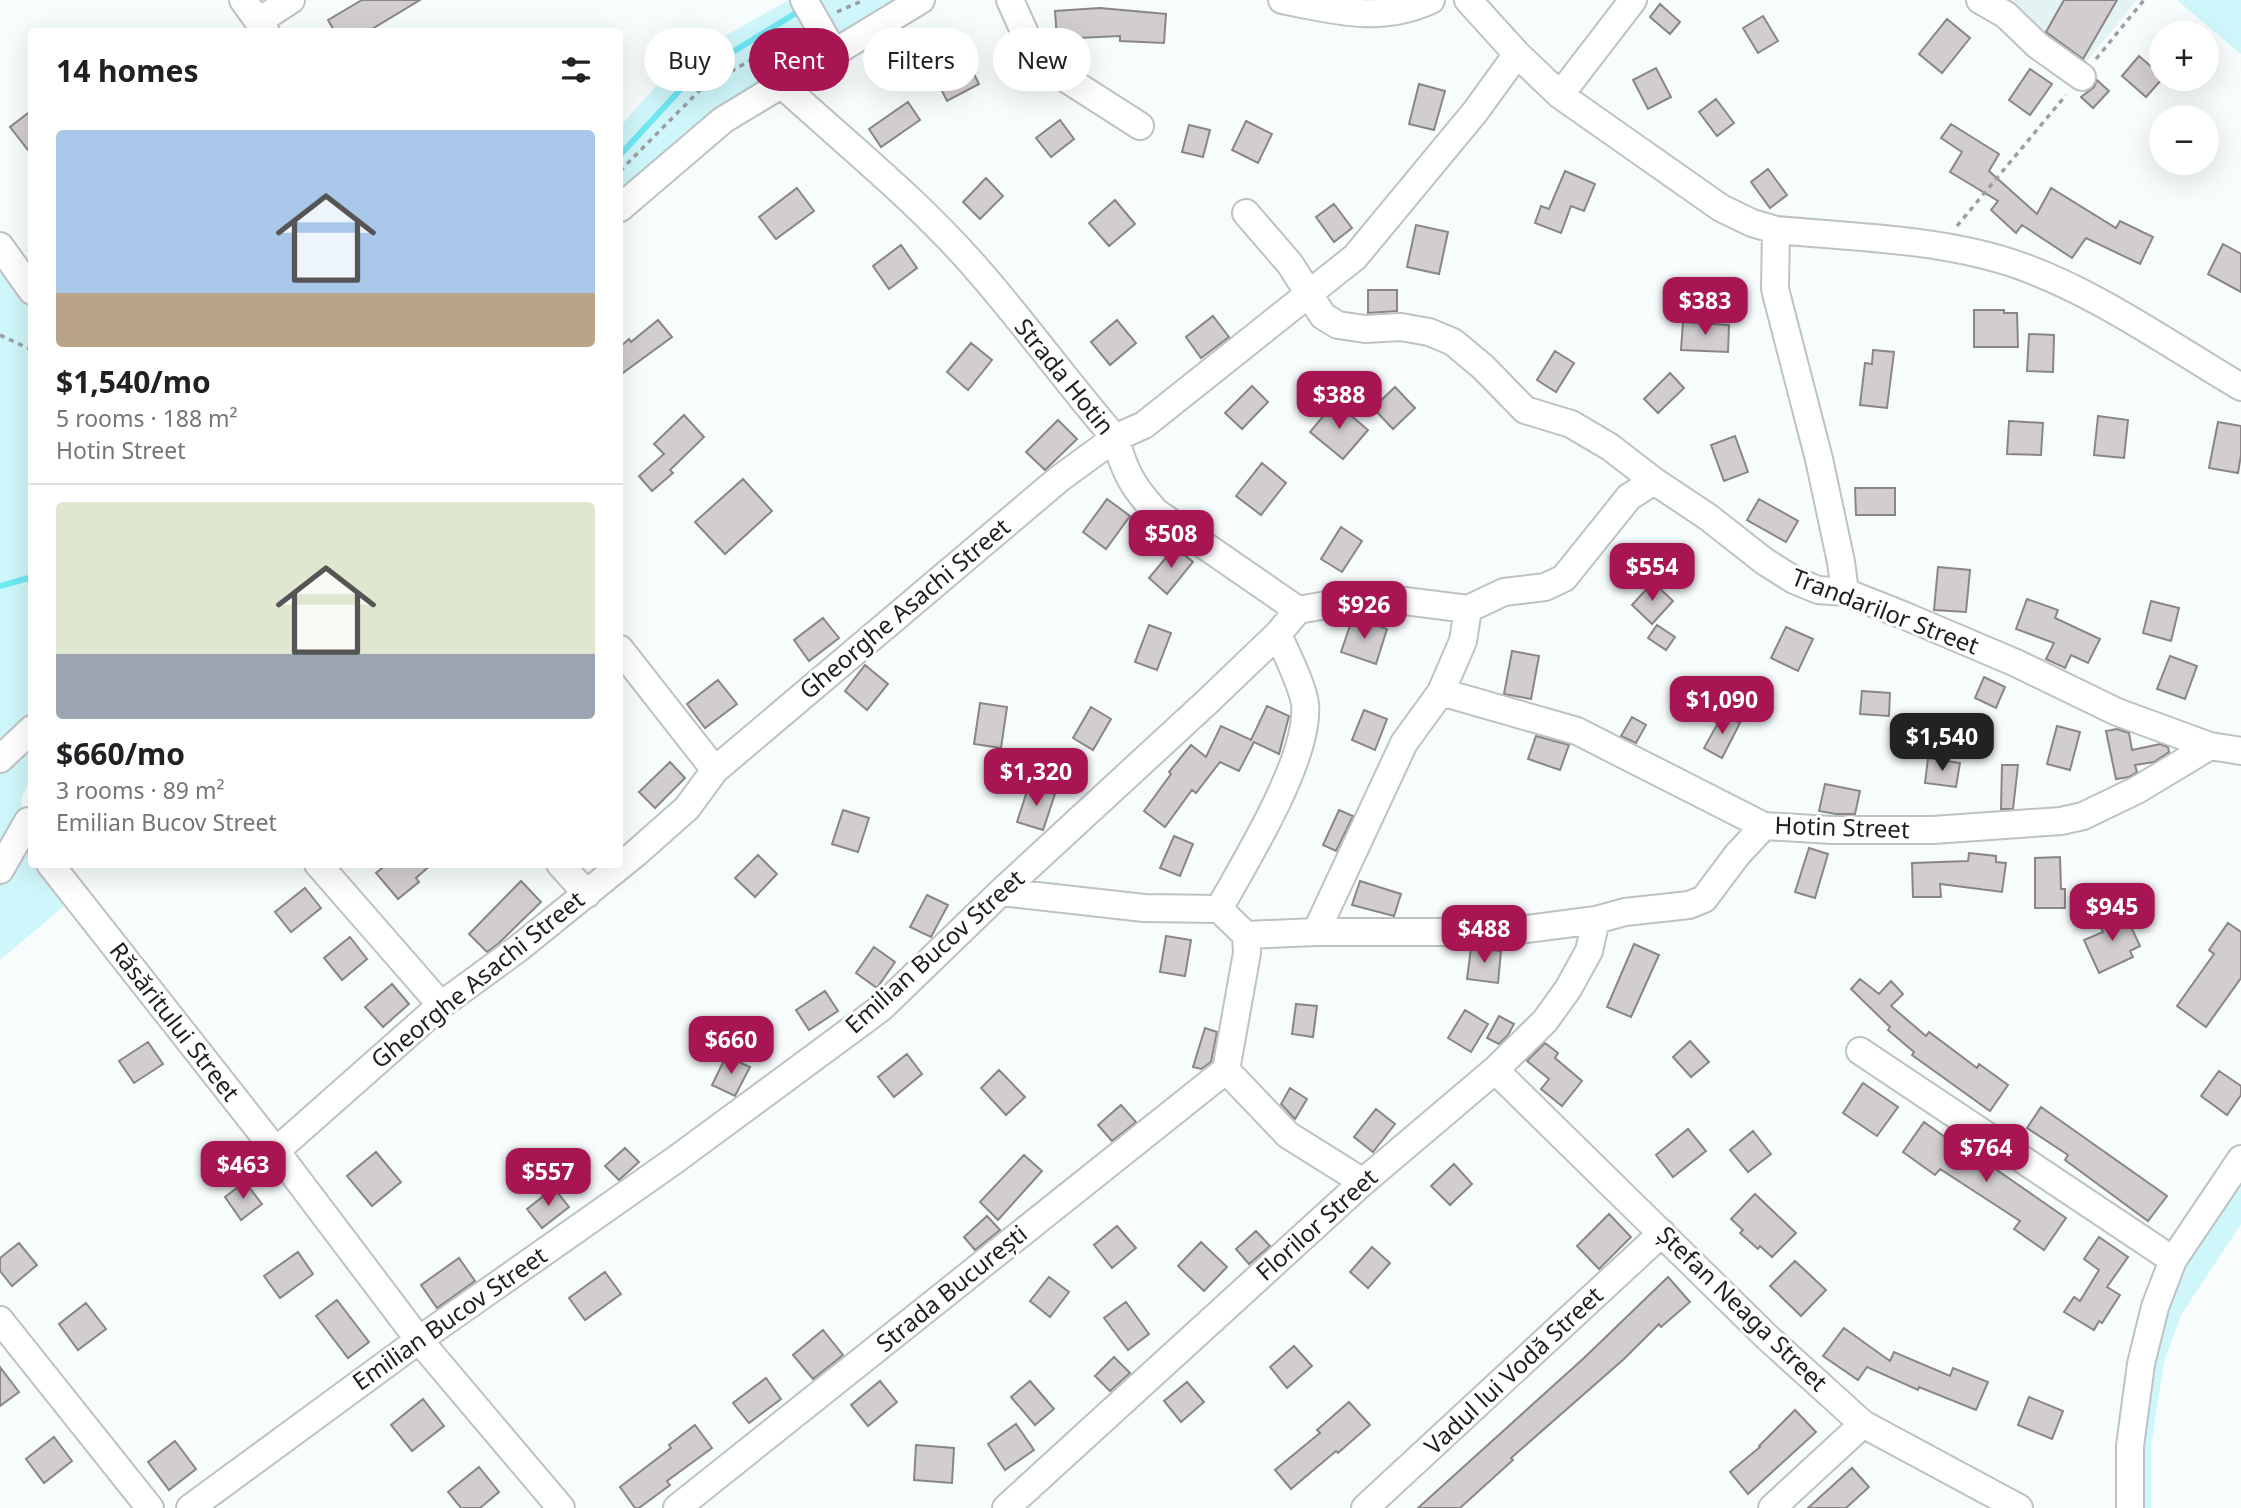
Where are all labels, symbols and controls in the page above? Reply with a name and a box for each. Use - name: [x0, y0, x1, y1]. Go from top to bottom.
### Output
- map controls: [2149, 21, 2219, 175]
- button: +: [2149, 21, 2219, 91]
- chip: Buy: [644, 28, 735, 91]
- chip: Rent: [749, 28, 849, 91]
- chip: Filters: [863, 28, 979, 91]
- chip: New: [993, 28, 1091, 91]
- text: 14 homes: [56, 50, 199, 91]
- icon: filters: [557, 51, 595, 89]
- button: −: [2149, 105, 2219, 175]
- icon: home: [263, 175, 389, 301]
- pin: $383: [1664, 278, 1746, 337]
- text: $383: [1679, 284, 1731, 316]
- street label: Strada Hotin: [1008, 311, 1122, 441]
- text: $1,540/mo: [56, 361, 211, 402]
- pin: $388: [1298, 372, 1380, 431]
- text: $388: [1313, 378, 1365, 410]
- text: 5 rooms · 188 m²: [56, 402, 238, 434]
- text: Hotin Street: [56, 434, 186, 466]
- street label: Gheorghe Asachi Street: [792, 510, 1017, 706]
- pin: $508: [1130, 510, 1212, 570]
- text: $508: [1145, 517, 1197, 549]
- pin: $554: [1611, 544, 1693, 603]
- icon: home: [263, 547, 389, 673]
- text: $554: [1626, 550, 1678, 582]
- street label: Trandarilor Street: [1787, 560, 1984, 662]
- pin: $926: [1323, 582, 1405, 641]
- text: $926: [1338, 588, 1390, 620]
- pin: $1,090: [1665, 676, 1779, 736]
- text: $1,090: [1686, 683, 1758, 715]
- pin: $1,540: [1885, 714, 1999, 773]
- text: $1,540: [1906, 720, 1978, 752]
- text: $660/mo: [56, 733, 185, 774]
- pin: $1,320: [979, 748, 1093, 808]
- text: $1,320: [1000, 755, 1072, 787]
- text: 3 rooms · 89 m²: [56, 774, 225, 806]
- text: Emilian Bucov Street: [56, 806, 277, 838]
- street label: Hotin Street: [1774, 808, 1911, 845]
- street label: Emilian Bucov Street: [837, 861, 1031, 1040]
- street label: Gheorghe Asachi Street: [364, 882, 591, 1075]
- pin: $945: [2071, 884, 2153, 943]
- text: $945: [2086, 890, 2138, 922]
- pin: $488: [1443, 906, 1525, 965]
- text: $488: [1458, 912, 1510, 944]
- street label: Răsăritului Street: [103, 935, 248, 1108]
- pin: $660: [690, 1016, 772, 1076]
- text: $660: [705, 1023, 757, 1055]
- pin: $764: [1945, 1124, 2027, 1184]
- text: $764: [1960, 1131, 2012, 1163]
- pin: $463: [202, 1142, 284, 1201]
- text: $463: [217, 1148, 269, 1180]
- pin: $557: [507, 1148, 589, 1208]
- text: $557: [522, 1155, 574, 1187]
- street label: Florilor Street: [1248, 1160, 1384, 1287]
- street label: Strada București: [869, 1217, 1033, 1359]
- street label: Ștefan Neaga Street: [1651, 1218, 1836, 1398]
- street label: Emilian Bucov Street: [345, 1238, 553, 1397]
- street label: Vadul lui Vodă Street: [1417, 1278, 1610, 1461]

